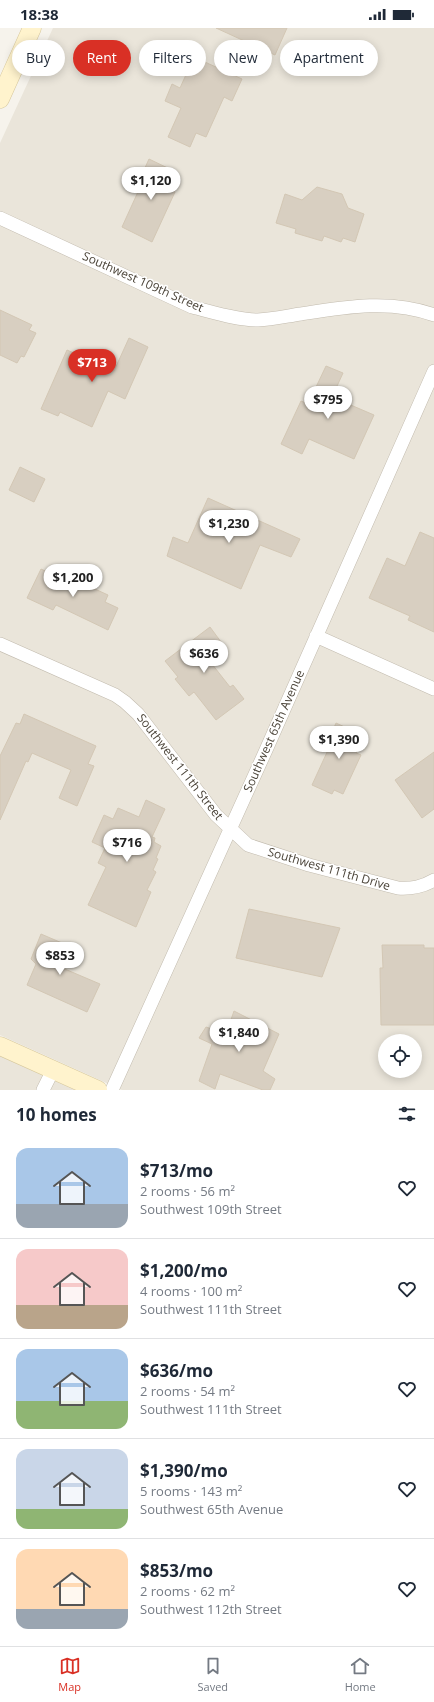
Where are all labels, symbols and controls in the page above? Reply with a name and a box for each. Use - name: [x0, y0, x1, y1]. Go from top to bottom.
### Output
- text: 18:38: [20, 4, 59, 24]
- chip: Buy: [12, 40, 65, 76]
- chip: Rent: [73, 40, 131, 76]
- chip: Filters: [139, 40, 206, 76]
- chip: New: [214, 40, 272, 76]
- chip: Apartment: [280, 40, 378, 76]
- pin: $1,120: [118, 167, 184, 201]
- text: $1,120: [131, 171, 171, 189]
- street label: Southwest 109th Street: [80, 247, 206, 316]
- pin: $713: [68, 349, 116, 383]
- text: $713: [77, 353, 107, 371]
- pin: $795: [304, 386, 352, 420]
- text: $795: [313, 390, 343, 408]
- pin: $1,230: [196, 510, 262, 544]
- text: $1,230: [209, 514, 249, 532]
- pin: $1,200: [40, 564, 106, 598]
- text: $1,200: [53, 568, 93, 586]
- pin: $636: [180, 640, 228, 674]
- text: $636: [189, 644, 219, 662]
- street label: Southwest 65th Avenue: [239, 667, 308, 795]
- street label: Southwest 111th Street: [133, 710, 227, 823]
- pin: $1,390: [306, 726, 372, 760]
- text: $1,390: [319, 730, 359, 748]
- pin: $716: [103, 829, 151, 863]
- text: $716: [112, 833, 142, 851]
- street label: Southwest 111th Drive: [266, 843, 393, 894]
- pin: $853: [36, 942, 84, 976]
- text: $853: [45, 946, 75, 964]
- pin: $1,840: [206, 1019, 272, 1053]
- text: $1,840: [219, 1023, 259, 1041]
- map controls: [378, 1034, 422, 1078]
- button: locate: [378, 1034, 422, 1078]
- text: 10 homes: [16, 1103, 97, 1126]
- icon: filters: [396, 1103, 418, 1125]
- text: $713/mo: [140, 1159, 213, 1182]
- icon: home: [48, 1164, 96, 1212]
- icon: heart: [396, 1177, 418, 1199]
- text: 2 rooms · 56 m²: [140, 1182, 235, 1200]
- text: Southwest 109th Street: [140, 1200, 282, 1218]
- text: $1,200/mo: [140, 1259, 228, 1282]
- icon: home: [48, 1265, 96, 1313]
- icon: heart: [396, 1278, 418, 1300]
- text: 4 rooms · 100 m²: [140, 1282, 242, 1300]
- text: Southwest 111th Street: [140, 1300, 282, 1318]
- text: $636/mo: [140, 1359, 213, 1382]
- icon: home: [48, 1365, 96, 1413]
- icon: heart: [396, 1378, 418, 1400]
- text: 2 rooms · 54 m²: [140, 1382, 235, 1400]
- text: Southwest 111th Street: [140, 1400, 282, 1418]
- text: $1,390/mo: [140, 1459, 228, 1482]
- icon: home: [48, 1465, 96, 1513]
- icon: heart: [396, 1478, 418, 1500]
- text: 5 rooms · 143 m²: [140, 1482, 242, 1500]
- text: Southwest 65th Avenue: [140, 1500, 283, 1518]
- text: $853/mo: [140, 1559, 213, 1582]
- icon: home: [48, 1565, 96, 1613]
- icon: heart: [396, 1578, 418, 1600]
- text: 2 rooms · 62 m²: [140, 1582, 235, 1600]
- text: Southwest 112th Street: [140, 1600, 282, 1618]
- tab: Map: [58, 1655, 81, 1694]
- tab: Saved: [198, 1655, 228, 1694]
- tab: Home: [345, 1655, 376, 1694]

